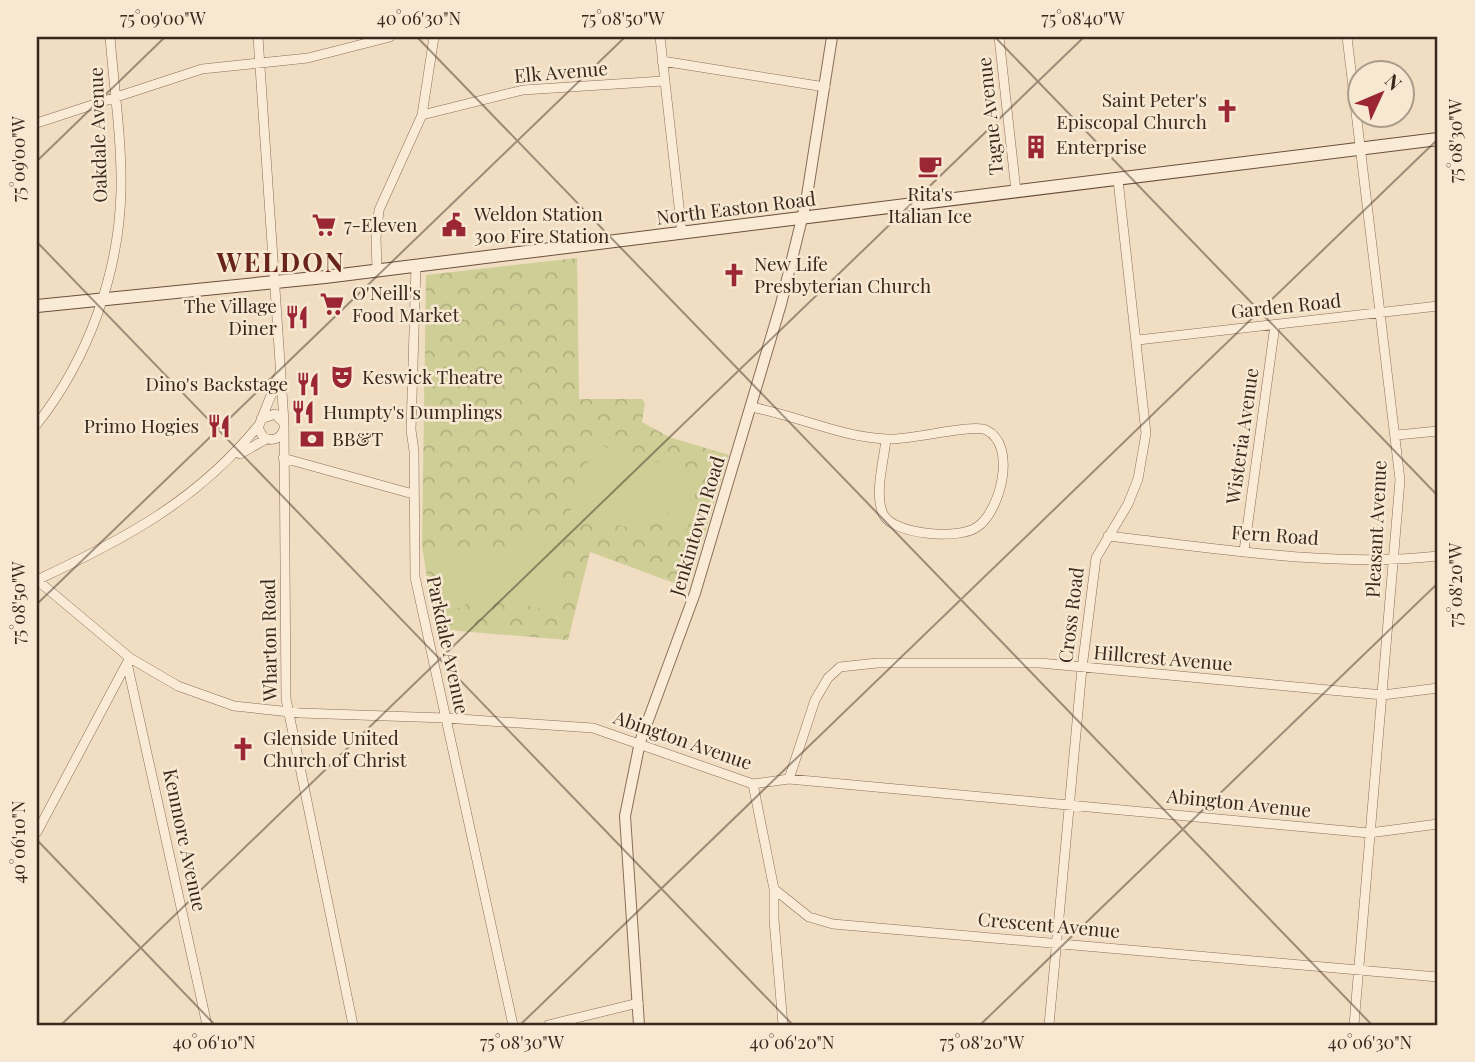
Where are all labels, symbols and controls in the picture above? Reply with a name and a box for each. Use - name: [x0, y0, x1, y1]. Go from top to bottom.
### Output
- text: 75°09'00"W: [120, 6, 207, 30]
- text: 40°06'30"N: [377, 6, 462, 30]
- text: 75°08'50"W: [581, 6, 665, 30]
- text: 75°08'40"W: [1041, 6, 1125, 30]
- street label: Elk Avenue: [513, 54, 609, 88]
- street label: Tague Avenue: [970, 56, 1008, 176]
- north arrow: [1346, 60, 1416, 130]
- street label: Oakdale Avenue: [82, 67, 112, 203]
- text: N: [1380, 68, 1408, 96]
- place label: Saint Peter's Episcopal Church: [1056, 86, 1207, 134]
- church icon: Saint Peter's Episcopal Church: [1213, 97, 1241, 125]
- text: 75°08'30"W: [1443, 98, 1467, 183]
- text: 75°09'00"W: [6, 115, 30, 202]
- building icon: Enterprise: [1022, 133, 1050, 161]
- place label: Enterprise: [1056, 133, 1147, 159]
- cafe icon: Rita's Italian Ice: [916, 152, 944, 180]
- place label: Rita's Italian Ice: [888, 180, 972, 228]
- street label: North Easton Road: [655, 184, 817, 230]
- place label: Weldon Station 300 Fire Station: [473, 200, 610, 248]
- supermarket icon: 7-Eleven: [310, 211, 338, 239]
- place label: 7-Eleven: [344, 211, 418, 237]
- public building icon: Weldon Station 300 Fire Station: [440, 211, 468, 239]
- district label: WELDON: [216, 244, 345, 279]
- place label: New Life Presbyterian Church: [754, 250, 931, 298]
- church icon: New Life Presbyterian Church: [720, 261, 748, 289]
- place label: O'Neill's Food Market: [352, 279, 459, 327]
- street label: Garden Road: [1229, 286, 1342, 324]
- supermarket icon: O'Neill's Food Market: [318, 290, 346, 318]
- place label: The Village Diner: [184, 292, 278, 340]
- restaurant icon: The Village Diner: [283, 303, 311, 331]
- theatre icon: Keswick Theatre: [328, 363, 356, 391]
- place label: Keswick Theatre: [362, 363, 503, 389]
- street label: Wisteria Avenue: [1218, 366, 1263, 507]
- place label: Dino's Backstage: [145, 370, 288, 396]
- restaurant icon: Dino's Backstage: [294, 370, 322, 398]
- restaurant icon: Humpty's Dumplings: [289, 398, 317, 426]
- place label: Humpty's Dumplings: [323, 398, 503, 424]
- place label: Primo Hogies: [84, 412, 199, 438]
- restaurant icon: Primo Hogies: [205, 412, 233, 440]
- bank icon: BB&T: [298, 425, 326, 453]
- place label: BB&T: [332, 425, 383, 451]
- street label: Jenkintown Road: [662, 453, 730, 600]
- street label: Pleasant Avenue: [1358, 459, 1392, 598]
- street label: Fern Road: [1230, 518, 1320, 550]
- text: 75°08'20"W: [1443, 542, 1467, 627]
- text: 75°08'50"W: [6, 561, 30, 645]
- street label: Cross Road: [1051, 565, 1089, 664]
- street label: Parkdale Avenue: [422, 573, 476, 716]
- street label: Wharton Road: [254, 579, 282, 703]
- street label: Hillcrest Avenue: [1093, 638, 1234, 676]
- street label: Abington Avenue: [610, 703, 756, 775]
- place label: Glenside United Church of Christ: [263, 724, 407, 772]
- church icon: Glenside United Church of Christ: [229, 735, 257, 763]
- street label: Kenmore Avenue: [158, 766, 214, 913]
- street label: Abington Avenue: [1165, 781, 1312, 822]
- text: 40°06'10"N: [6, 800, 30, 884]
- street label: Crescent Avenue: [977, 905, 1121, 943]
- text: 40°06'10"N: [172, 1030, 256, 1054]
- text: 75°08'30"W: [480, 1030, 565, 1054]
- text: 40°06'20"N: [749, 1030, 835, 1054]
- text: 75°08'20"W: [940, 1030, 1025, 1054]
- text: 40°06'30"N: [1328, 1030, 1413, 1054]

